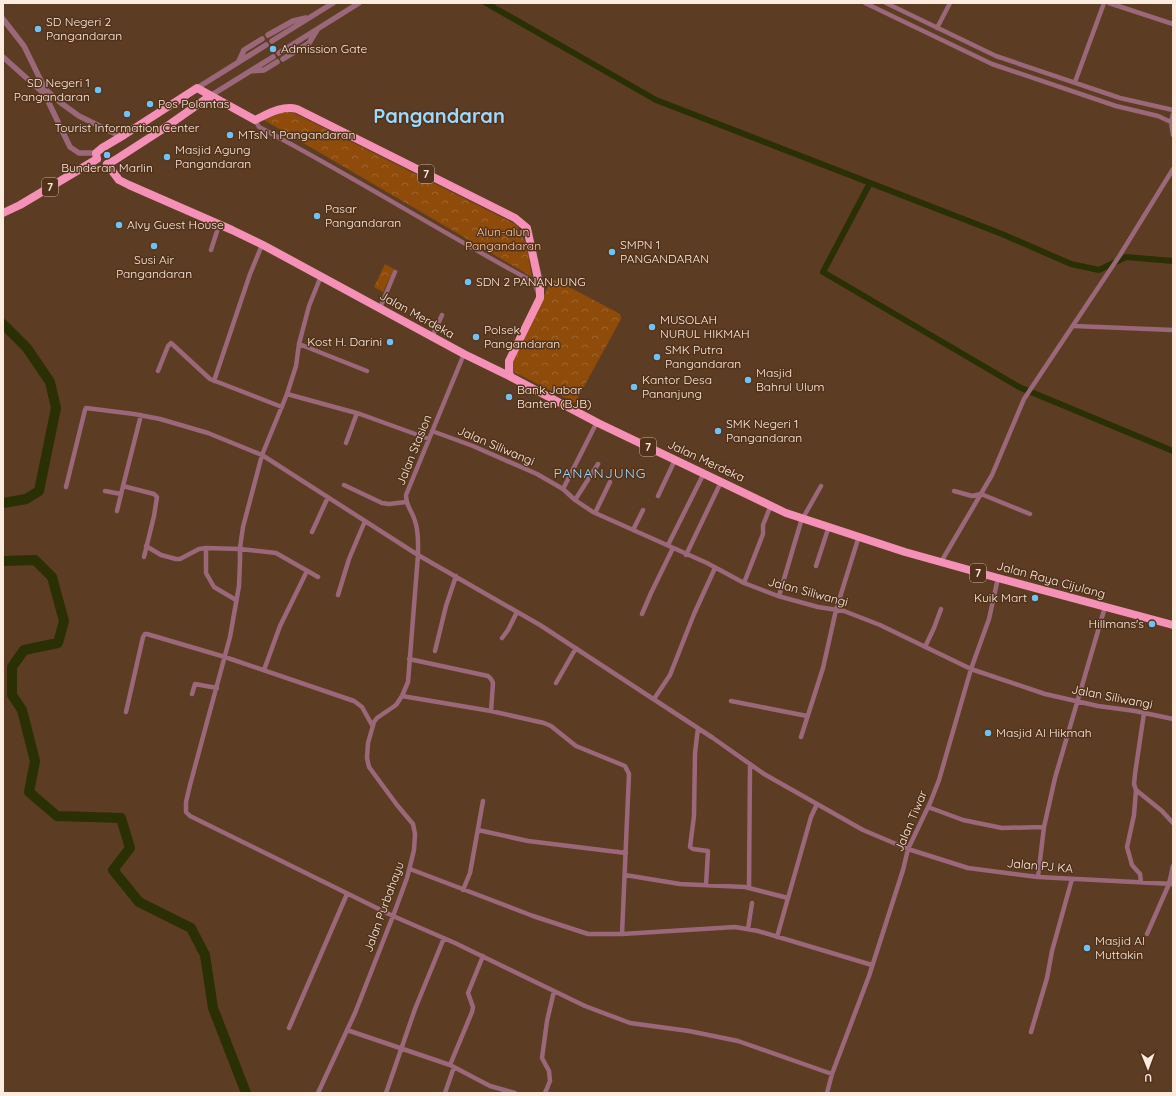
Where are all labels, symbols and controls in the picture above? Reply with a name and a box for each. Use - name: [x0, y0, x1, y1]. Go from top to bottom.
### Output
- place label: SD Negeri 2 Pangandaran: [46, 14, 122, 43]
- marker: SD Negeri 2 Pangandaran: [33, 24, 43, 34]
- place label: Admission Gate: [281, 41, 368, 56]
- marker: Admission Gate: [268, 44, 278, 54]
- place label: SD Negeri 1 Pangandaran: [14, 75, 90, 104]
- marker: SD Negeri 1 Pangandaran: [93, 85, 103, 95]
- place label: Pos Polantas: [158, 96, 230, 111]
- marker: Pos Polantas: [145, 99, 155, 109]
- district label: Pangandaran: [373, 103, 505, 128]
- marker: Tourist Information Center: [122, 109, 132, 119]
- place label: Tourist Information Center: [55, 120, 200, 135]
- place label: MTsN 1 Pangandaran: [238, 127, 355, 142]
- marker: MTsN 1 Pangandaran: [225, 130, 235, 140]
- place label: Masjid Agung Pangandaran: [175, 142, 251, 171]
- marker: Bunderan Marlin: [102, 150, 112, 160]
- marker: Masjid Agung Pangandaran: [162, 152, 172, 162]
- place label: Bunderan Marlin: [61, 160, 153, 175]
- road number: 7: [418, 165, 434, 183]
- road number: 7: [42, 178, 58, 196]
- place label: Pasar Pangandaran: [325, 201, 401, 230]
- marker: Pasar Pangandaran: [312, 211, 322, 221]
- place label: Alvy Guest House: [127, 217, 224, 232]
- marker: Alvy Guest House: [114, 220, 124, 230]
- park label: Alun-alun Pangandaran: [465, 224, 541, 253]
- place label: SMPN 1 PANGANDARAN: [620, 237, 709, 266]
- marker: Susi Air Pangandaran: [149, 241, 159, 251]
- marker: SMPN 1 PANGANDARAN: [607, 247, 617, 257]
- place label: Susi Air Pangandaran: [116, 252, 192, 281]
- place label: SDN 2 PANANJUNG: [476, 274, 585, 289]
- marker: SDN 2 PANANJUNG: [463, 277, 473, 287]
- street label: Jalan Merdeka: [377, 288, 457, 341]
- place label: MUSOLAH NURUL HIKMAH: [660, 312, 750, 341]
- place label: Polsek Pangandaran: [484, 322, 560, 351]
- marker: MUSOLAH NURUL HIKMAH: [647, 322, 657, 332]
- marker: Polsek Pangandaran: [471, 332, 481, 342]
- place label: Kost H. Darini: [307, 334, 382, 349]
- marker: Kost H. Darini: [385, 337, 395, 347]
- place label: SMK Putra Pangandaran: [665, 342, 741, 371]
- marker: SMK Putra Pangandaran: [652, 352, 662, 362]
- place label: Masjid Bahrul Ulum: [756, 365, 824, 394]
- place label: Kantor Desa Pananjung: [642, 372, 712, 401]
- marker: Masjid Bahrul Ulum: [743, 375, 753, 385]
- place label: Bank Jabar Banten (BJB): [517, 382, 592, 411]
- marker: Kantor Desa Pananjung: [629, 382, 639, 392]
- marker: Bank Jabar Banten (BJB): [504, 392, 514, 402]
- street label: Jalan Stasion: [393, 412, 435, 487]
- place label: SMK Negeri 1 Pangandaran: [726, 416, 802, 445]
- street label: Jalan Siliwangi: [455, 423, 537, 469]
- marker: SMK Negeri 1 Pangandaran: [713, 426, 723, 436]
- street label: Jalan Merdeka: [665, 436, 747, 485]
- road number: 7: [640, 438, 656, 456]
- district label: PANANJUNG: [553, 464, 647, 482]
- street label: Jalan Raya Cijulang: [995, 558, 1107, 601]
- road number: 7: [970, 564, 986, 582]
- street label: Jalan Siliwangi: [766, 574, 850, 609]
- place label: Kuik Mart: [974, 590, 1027, 605]
- marker: Kuik Mart: [1030, 593, 1040, 603]
- place label: Hillmans's: [1089, 616, 1144, 631]
- marker: Hillmans's: [1147, 619, 1157, 629]
- street label: Jalan Siliwangi: [1070, 681, 1154, 712]
- place label: Masjid Al Hikmah: [996, 725, 1092, 740]
- marker: Masjid Al Hikmah: [983, 728, 993, 738]
- street label: Jalan Tiwar: [891, 788, 930, 854]
- street label: Jalan PJ KA: [1006, 855, 1074, 876]
- street label: Jalan Purbahayu: [360, 860, 407, 954]
- place label: Masjid Al Muttakin: [1095, 933, 1145, 962]
- marker: Masjid Al Muttakin: [1082, 943, 1092, 953]
- north arrow: [1128, 1048, 1168, 1088]
- text: U: [1144, 1071, 1152, 1085]

